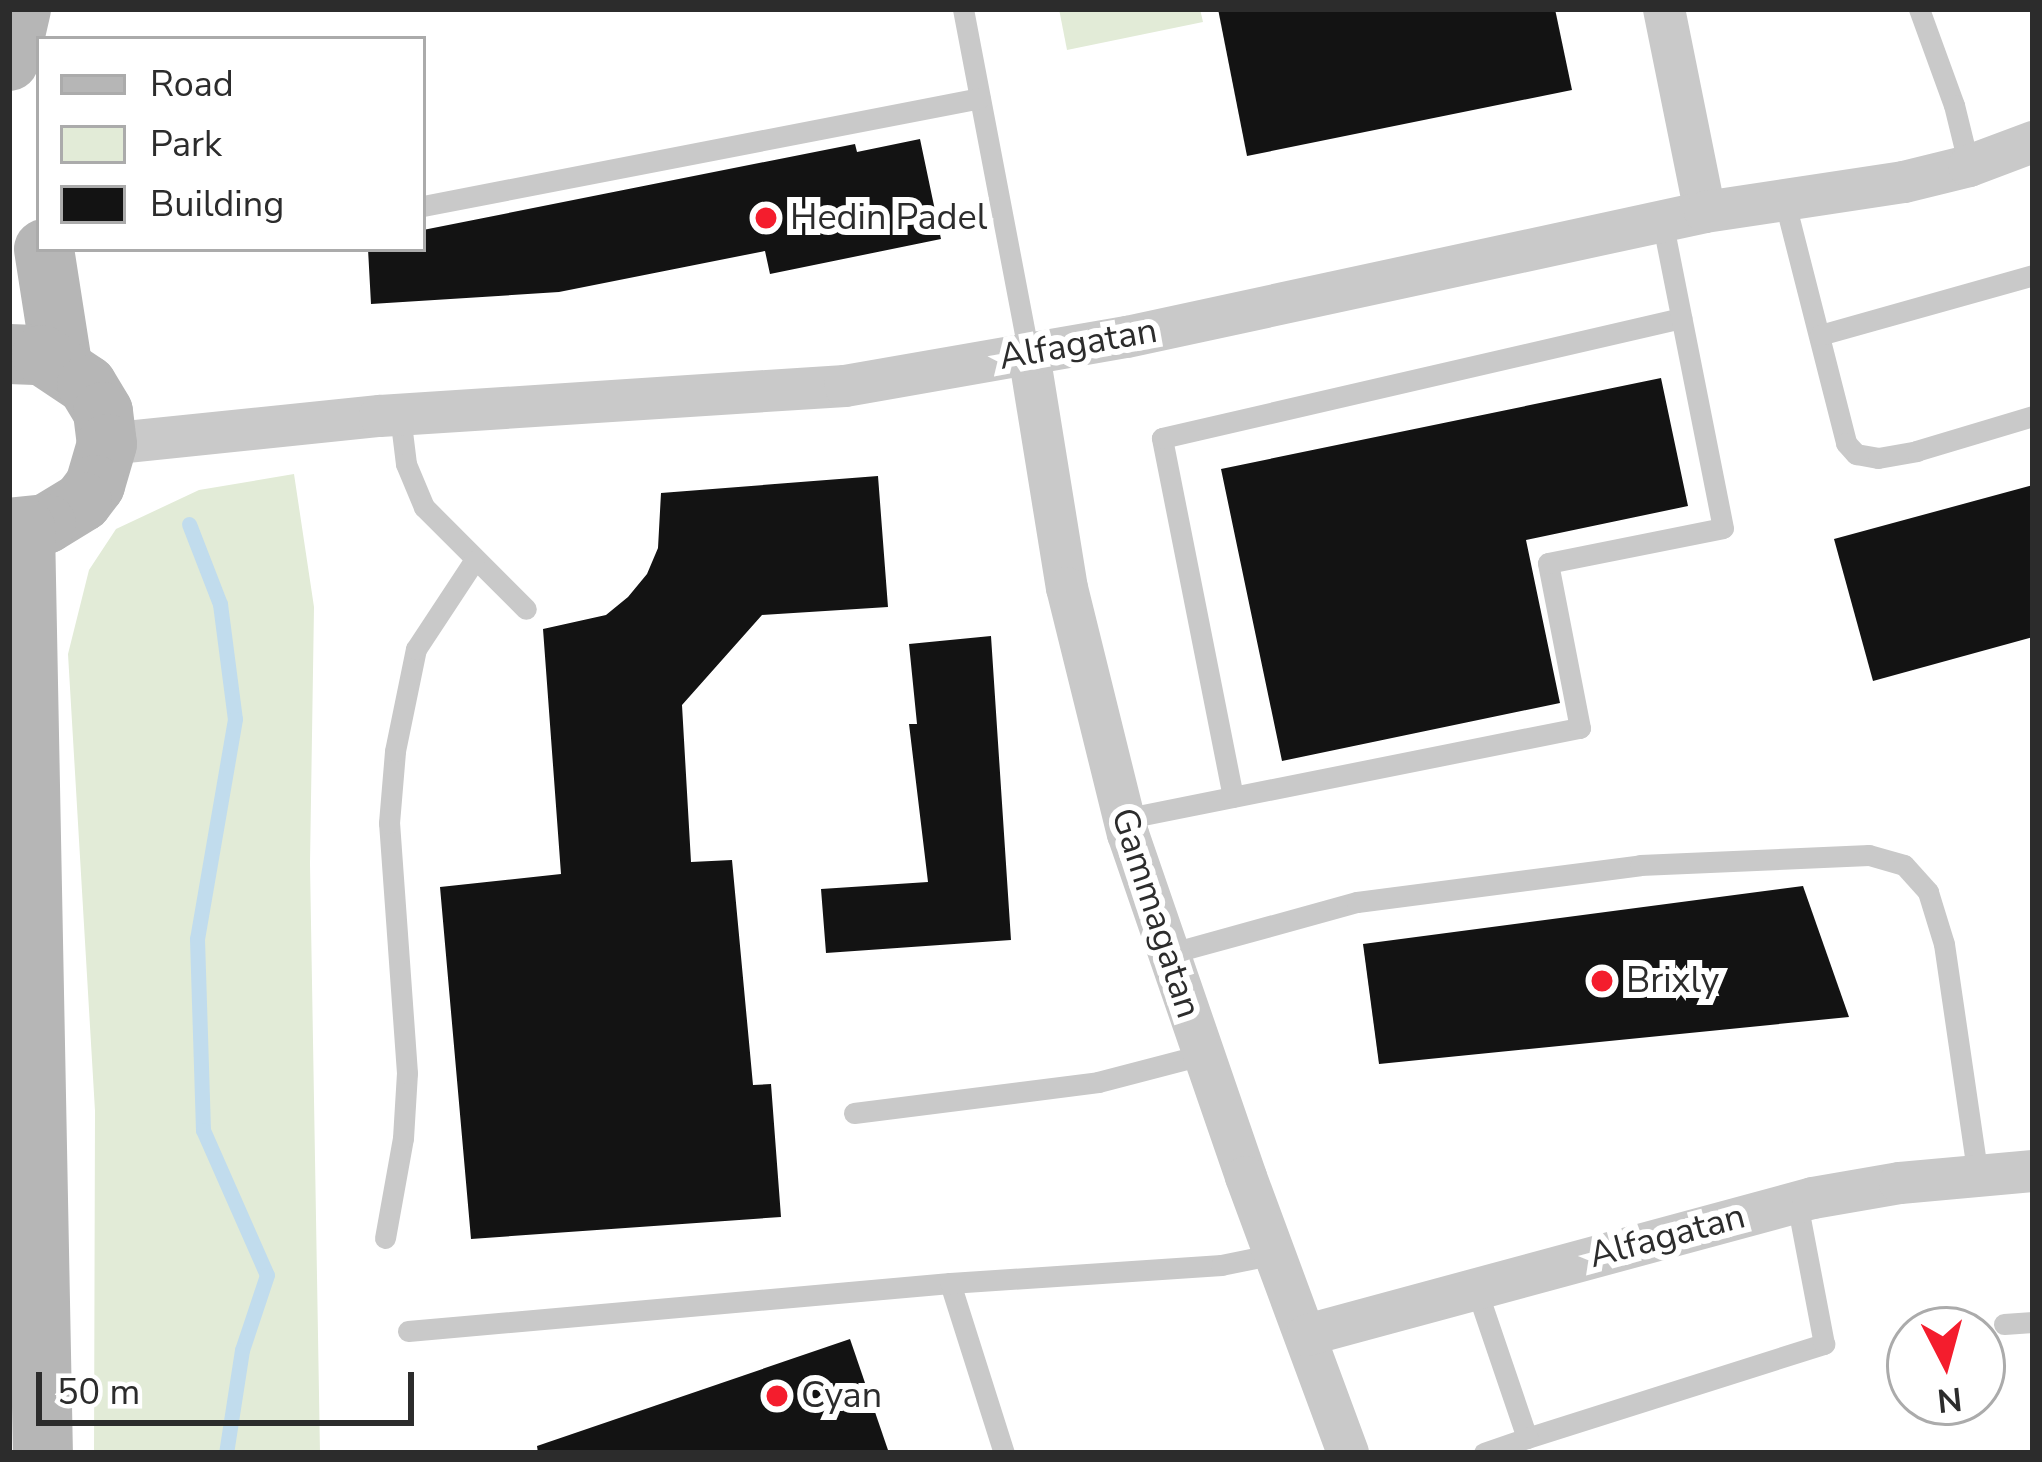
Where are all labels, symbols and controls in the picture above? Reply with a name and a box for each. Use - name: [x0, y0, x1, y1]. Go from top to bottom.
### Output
- legend: [36, 36, 426, 252]
- text: Road: [150, 60, 234, 109]
- text: Park: [150, 120, 222, 169]
- text: Building: [150, 180, 284, 229]
- place label: Hedin Padel: [790, 196, 987, 240]
- marker: Hedin Padel: [753, 205, 779, 231]
- street label: Alfagatan: [996, 309, 1160, 379]
- street label: Gammagatan: [1102, 803, 1210, 1023]
- place label: Brixly: [1626, 959, 1719, 1003]
- marker: Brixly: [1589, 968, 1615, 994]
- street label: Alfagatan: [1584, 1194, 1750, 1278]
- north arrow: [1886, 1306, 2006, 1426]
- scale bar: [42, 1348, 420, 1422]
- text: 50 m: [57, 1368, 140, 1417]
- place label: Cyan: [801, 1374, 882, 1418]
- text: N: [1935, 1376, 1964, 1423]
- marker: Cyan: [764, 1383, 790, 1409]

